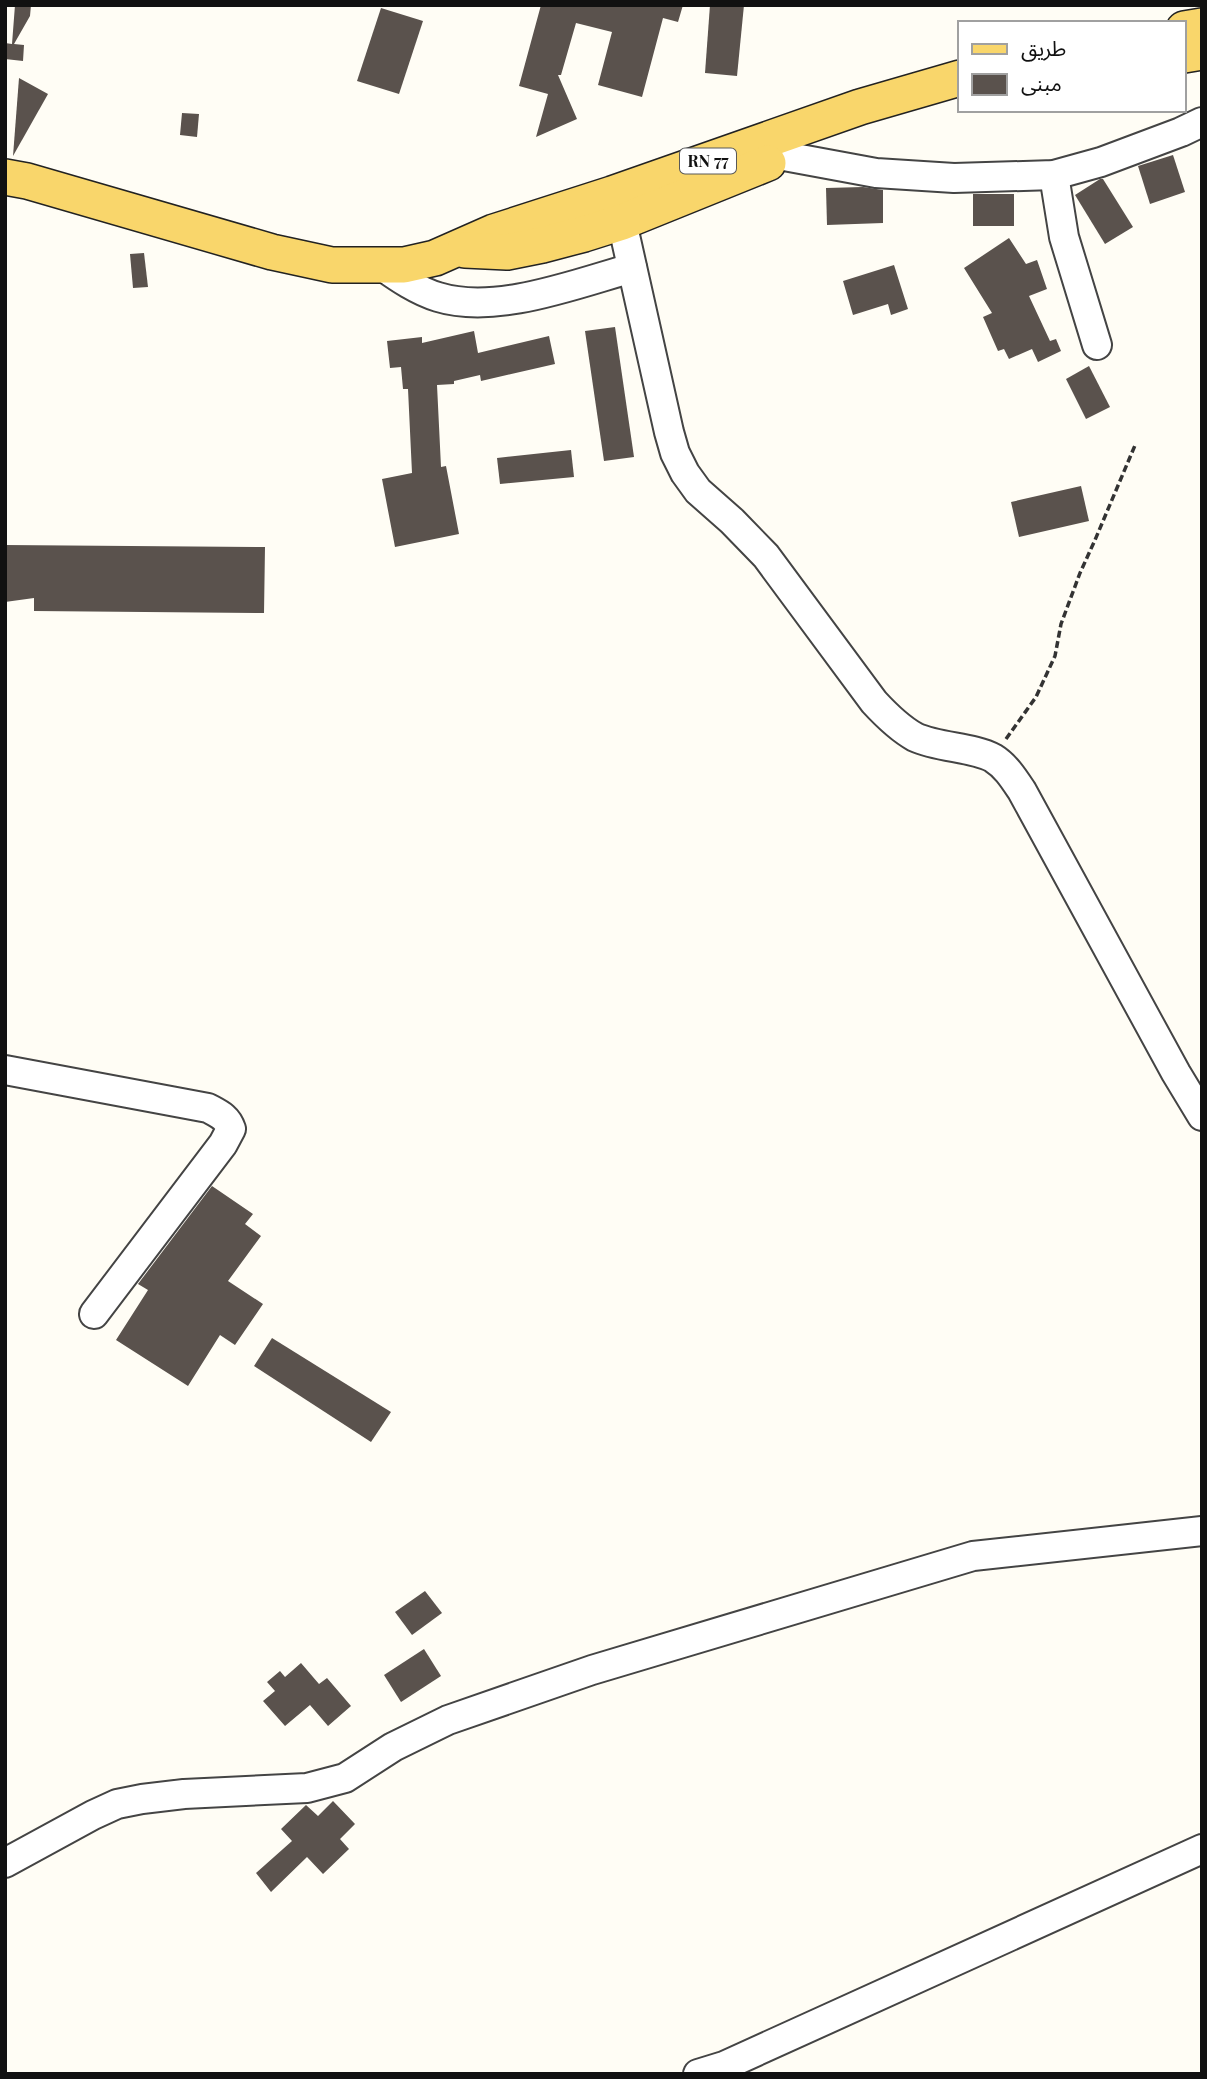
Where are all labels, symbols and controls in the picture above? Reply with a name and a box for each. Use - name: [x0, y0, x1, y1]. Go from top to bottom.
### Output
- legend: [958, 21, 1186, 112]
- text: طريق: [1021, 33, 1066, 62]
- text: مبنى: [1021, 68, 1062, 96]
- road number: RN 77: [680, 148, 736, 174]

